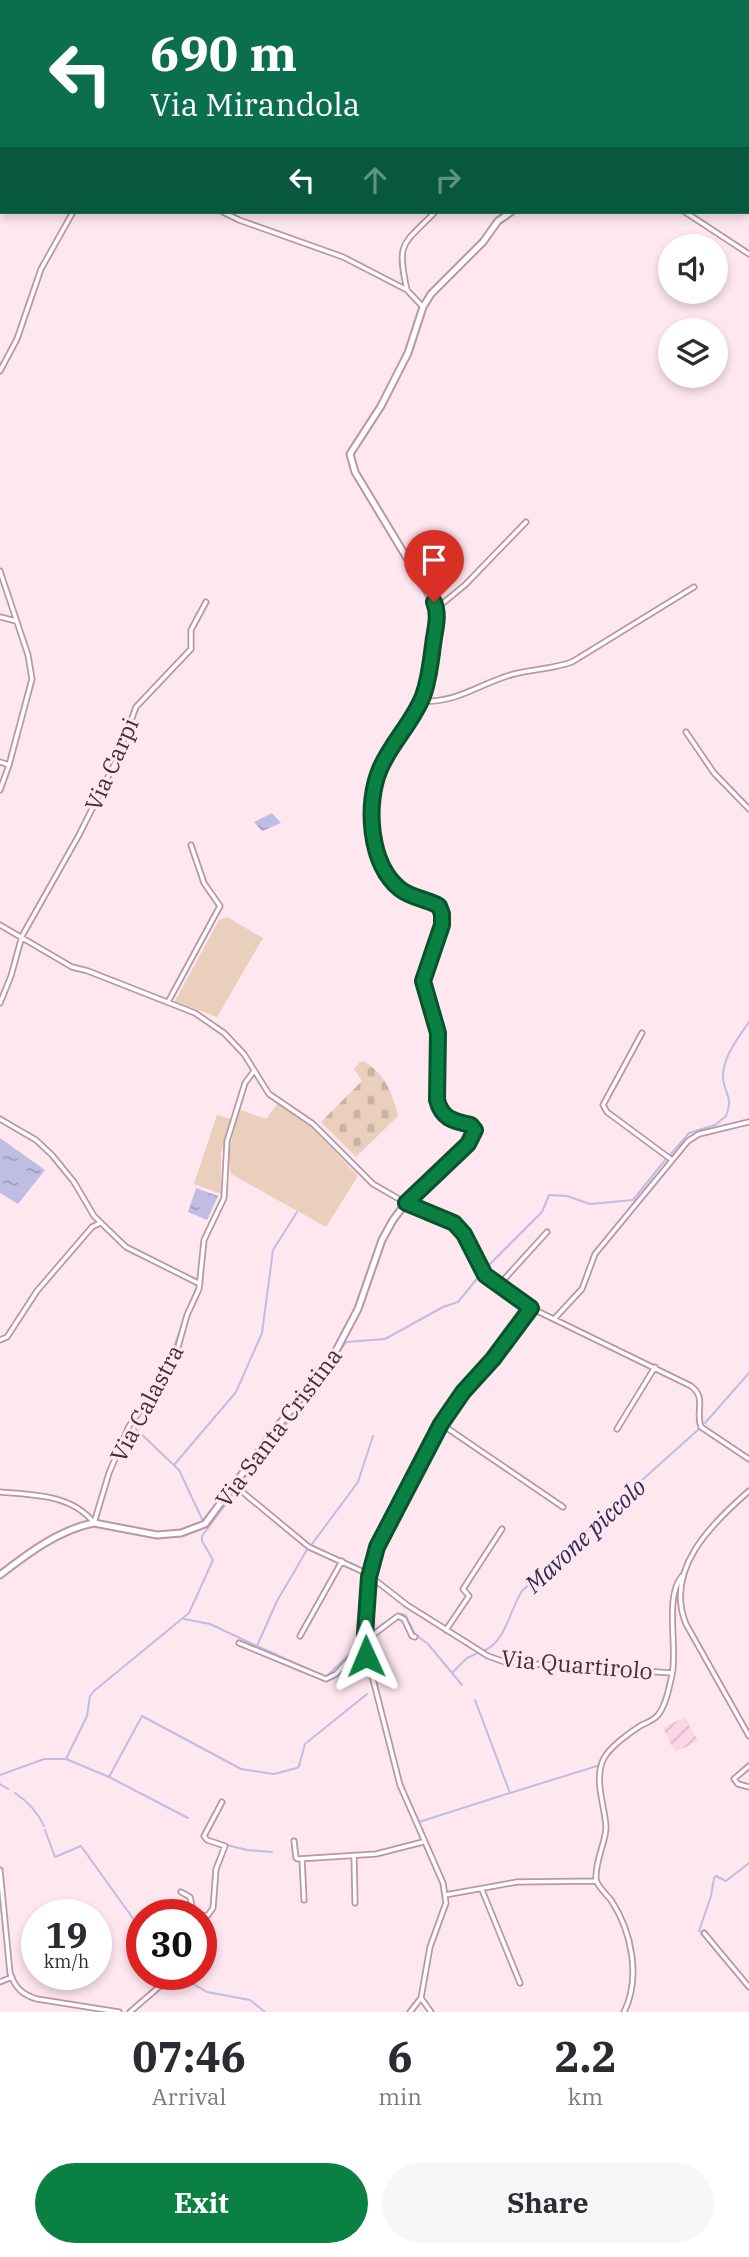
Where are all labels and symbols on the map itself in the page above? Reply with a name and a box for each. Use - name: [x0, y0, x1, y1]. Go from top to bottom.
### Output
- pin: [404, 530, 464, 602]
- street label: Via Carpi: [77, 713, 145, 815]
- street label: Via Calastra: [103, 1339, 189, 1467]
- street label: Via Santa Cristina: [208, 1341, 348, 1513]
- water label: Mavone piccolo: [517, 1470, 653, 1600]
- position arrow: [329, 1619, 403, 1693]
- street label: Via Quartirolo: [500, 1642, 654, 1686]
- speed limit sign: 30: [126, 1899, 217, 1990]

